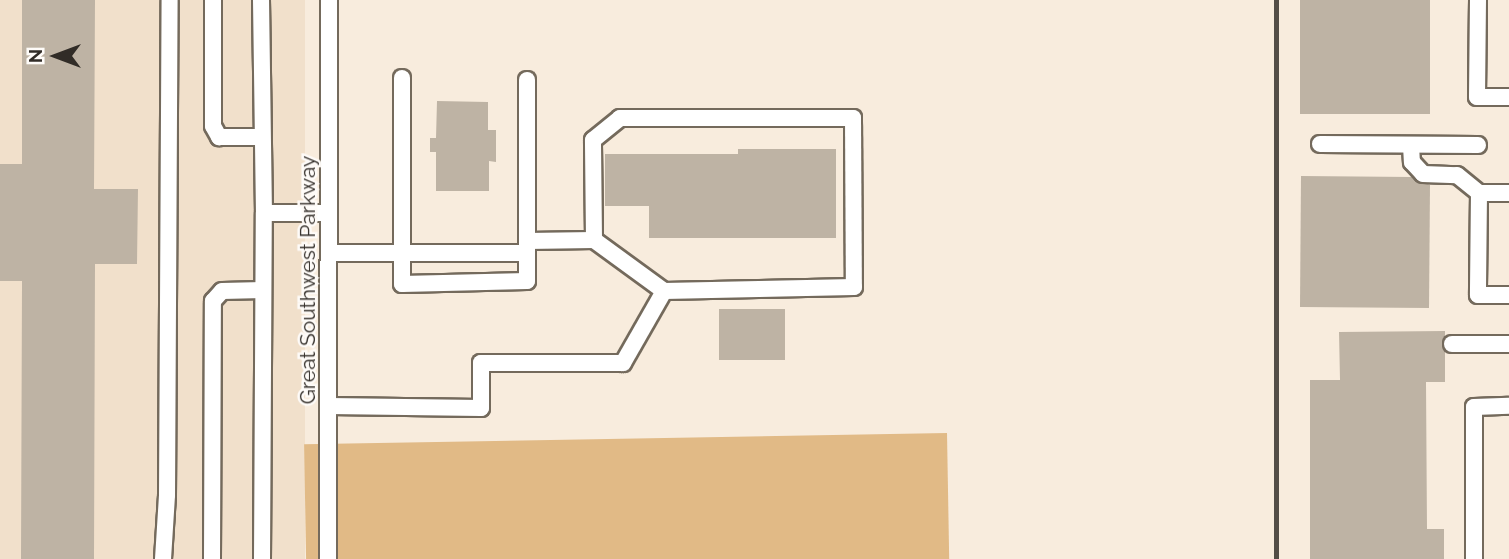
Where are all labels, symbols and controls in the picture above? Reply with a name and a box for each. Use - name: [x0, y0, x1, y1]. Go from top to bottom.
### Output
- north arrow: [21, 21, 91, 91]
- text: N: [24, 49, 46, 63]
- street label: Great Southwest Parkway: [295, 156, 321, 404]

